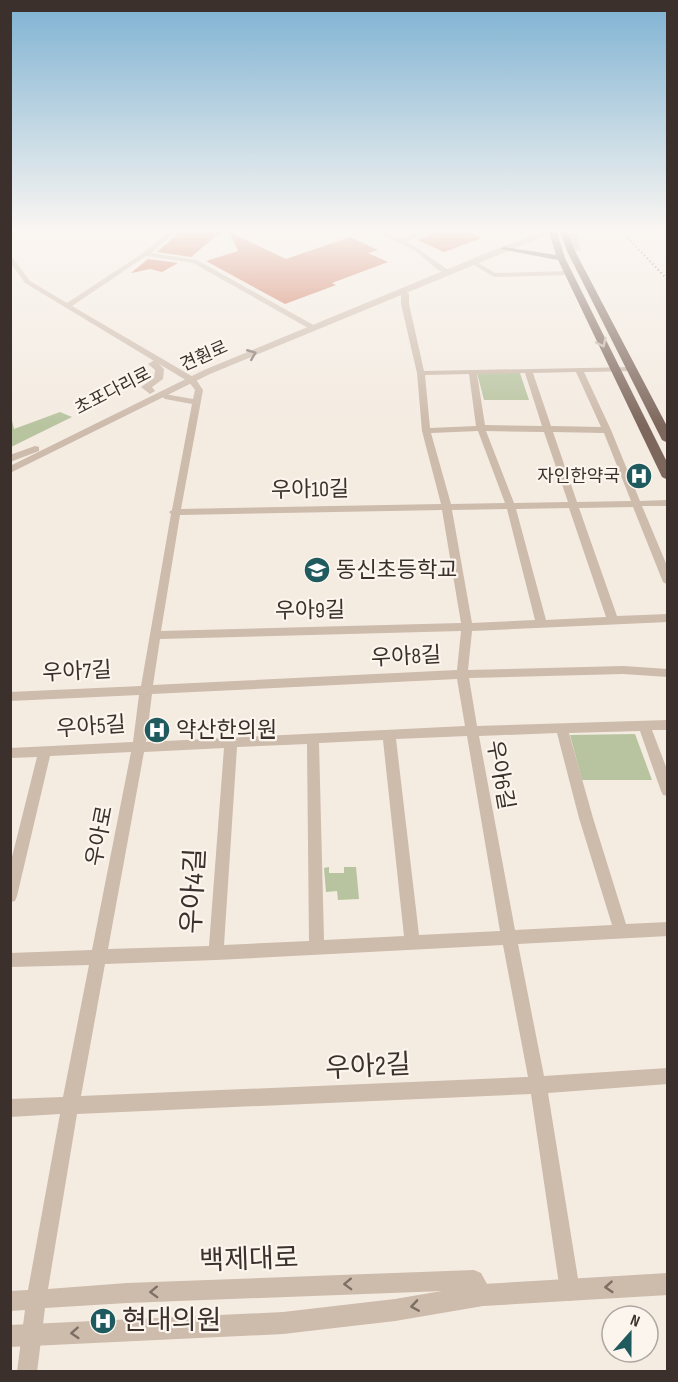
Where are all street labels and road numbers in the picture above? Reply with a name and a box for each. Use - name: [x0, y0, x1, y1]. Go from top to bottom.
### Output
- street label: 견훤로: [177, 336, 231, 376]
- street label: 초포다리로: [71, 363, 155, 419]
- street label: 우아10길: [271, 476, 349, 504]
- street label: 우아9길: [275, 597, 345, 625]
- street label: 우아8길: [370, 642, 442, 672]
- street label: 우아7길: [42, 657, 112, 687]
- street label: 우아5길: [55, 711, 127, 743]
- street label: 우아6길: [481, 738, 519, 812]
- street label: 우아로: [81, 804, 119, 868]
- street label: 우아4길: [176, 847, 212, 935]
- street label: 우아2길: [324, 1049, 412, 1085]
- street label: 백제대로: [199, 1242, 299, 1278]

